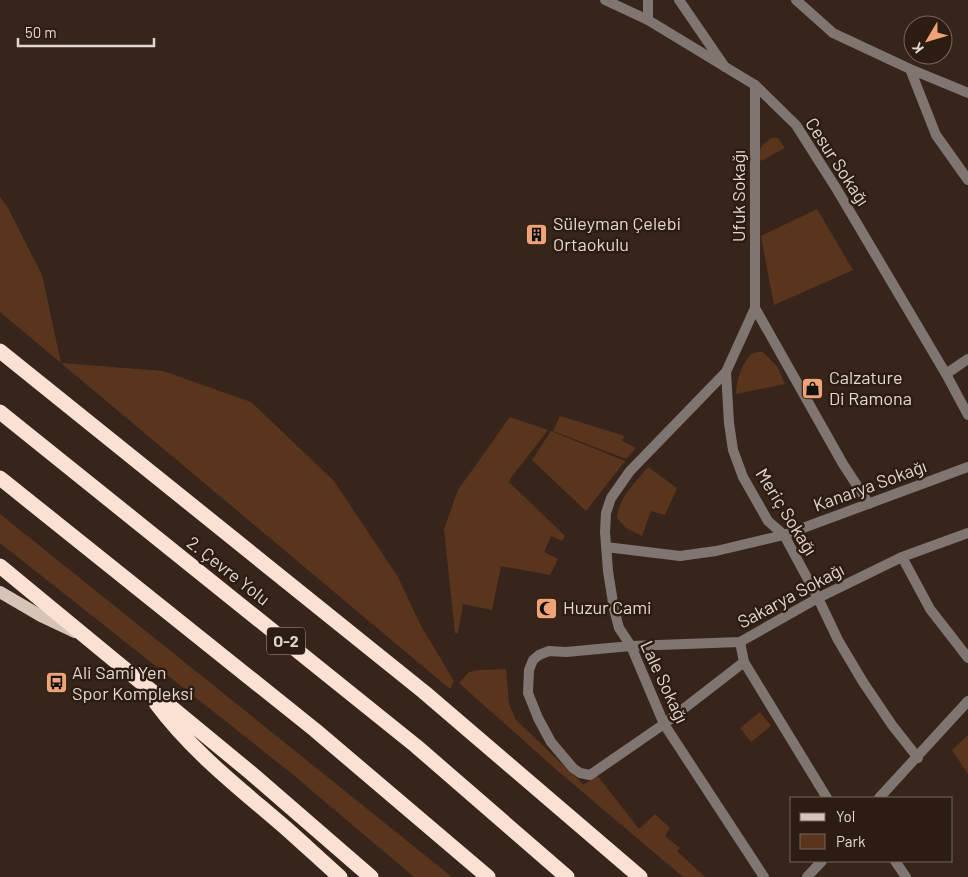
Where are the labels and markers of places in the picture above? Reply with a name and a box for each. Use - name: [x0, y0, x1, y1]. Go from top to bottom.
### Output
- place label: Süleyman Çelebi Ortaokulu: [553, 212, 681, 255]
- building icon: Süleyman Çelebi Ortaokulu: [525, 222, 549, 246]
- place label: Calzature Di Ramona: [829, 366, 912, 409]
- shop icon: Calzature Di Ramona: [801, 376, 825, 400]
- mosque icon: Huzur Cami: [535, 596, 559, 620]
- place label: Huzur Cami: [563, 596, 652, 618]
- place label: Ali Sami Yen Spor Kompleksi: [72, 661, 194, 704]
- bus stop icon: Ali Sami Yen Spor Kompleksi: [44, 671, 68, 695]

